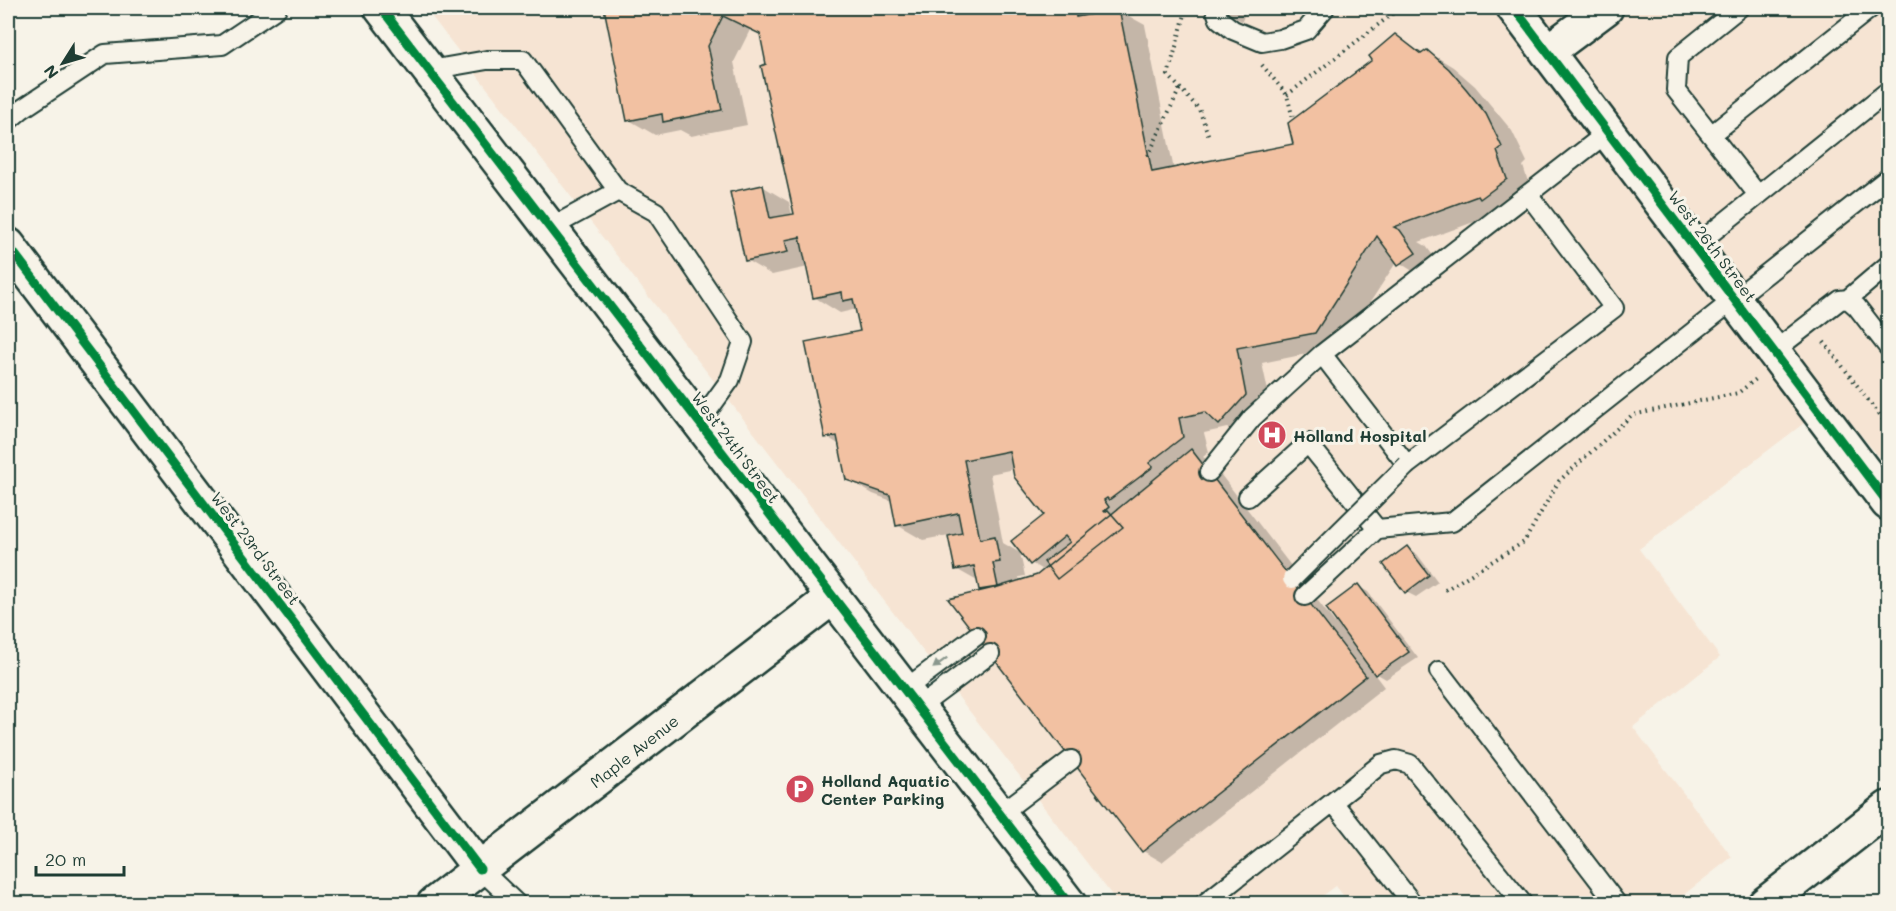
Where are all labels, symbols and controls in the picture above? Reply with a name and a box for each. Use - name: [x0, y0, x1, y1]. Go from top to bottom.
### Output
- north arrow: [33, 33, 93, 93]
- text: N: [39, 61, 63, 84]
- street label: West 26th Street: [1664, 186, 1762, 306]
- street label: West 24th Street: [687, 387, 785, 507]
- hospital icon: Holland Hospital: [1256, 419, 1288, 451]
- place label: Holland Hospital: [1293, 425, 1427, 446]
- street label: West 23rd Street: [207, 487, 305, 609]
- one-way arrow: [932, 657, 948, 669]
- street label: Maple Avenue: [585, 710, 683, 792]
- place label: Holland Aquatic Center Parking: [821, 770, 950, 809]
- parking icon: Holland Aquatic Center Parking: [784, 773, 816, 805]
- scale bar: [36, 839, 124, 877]
- text: 20 m: [45, 847, 86, 871]

